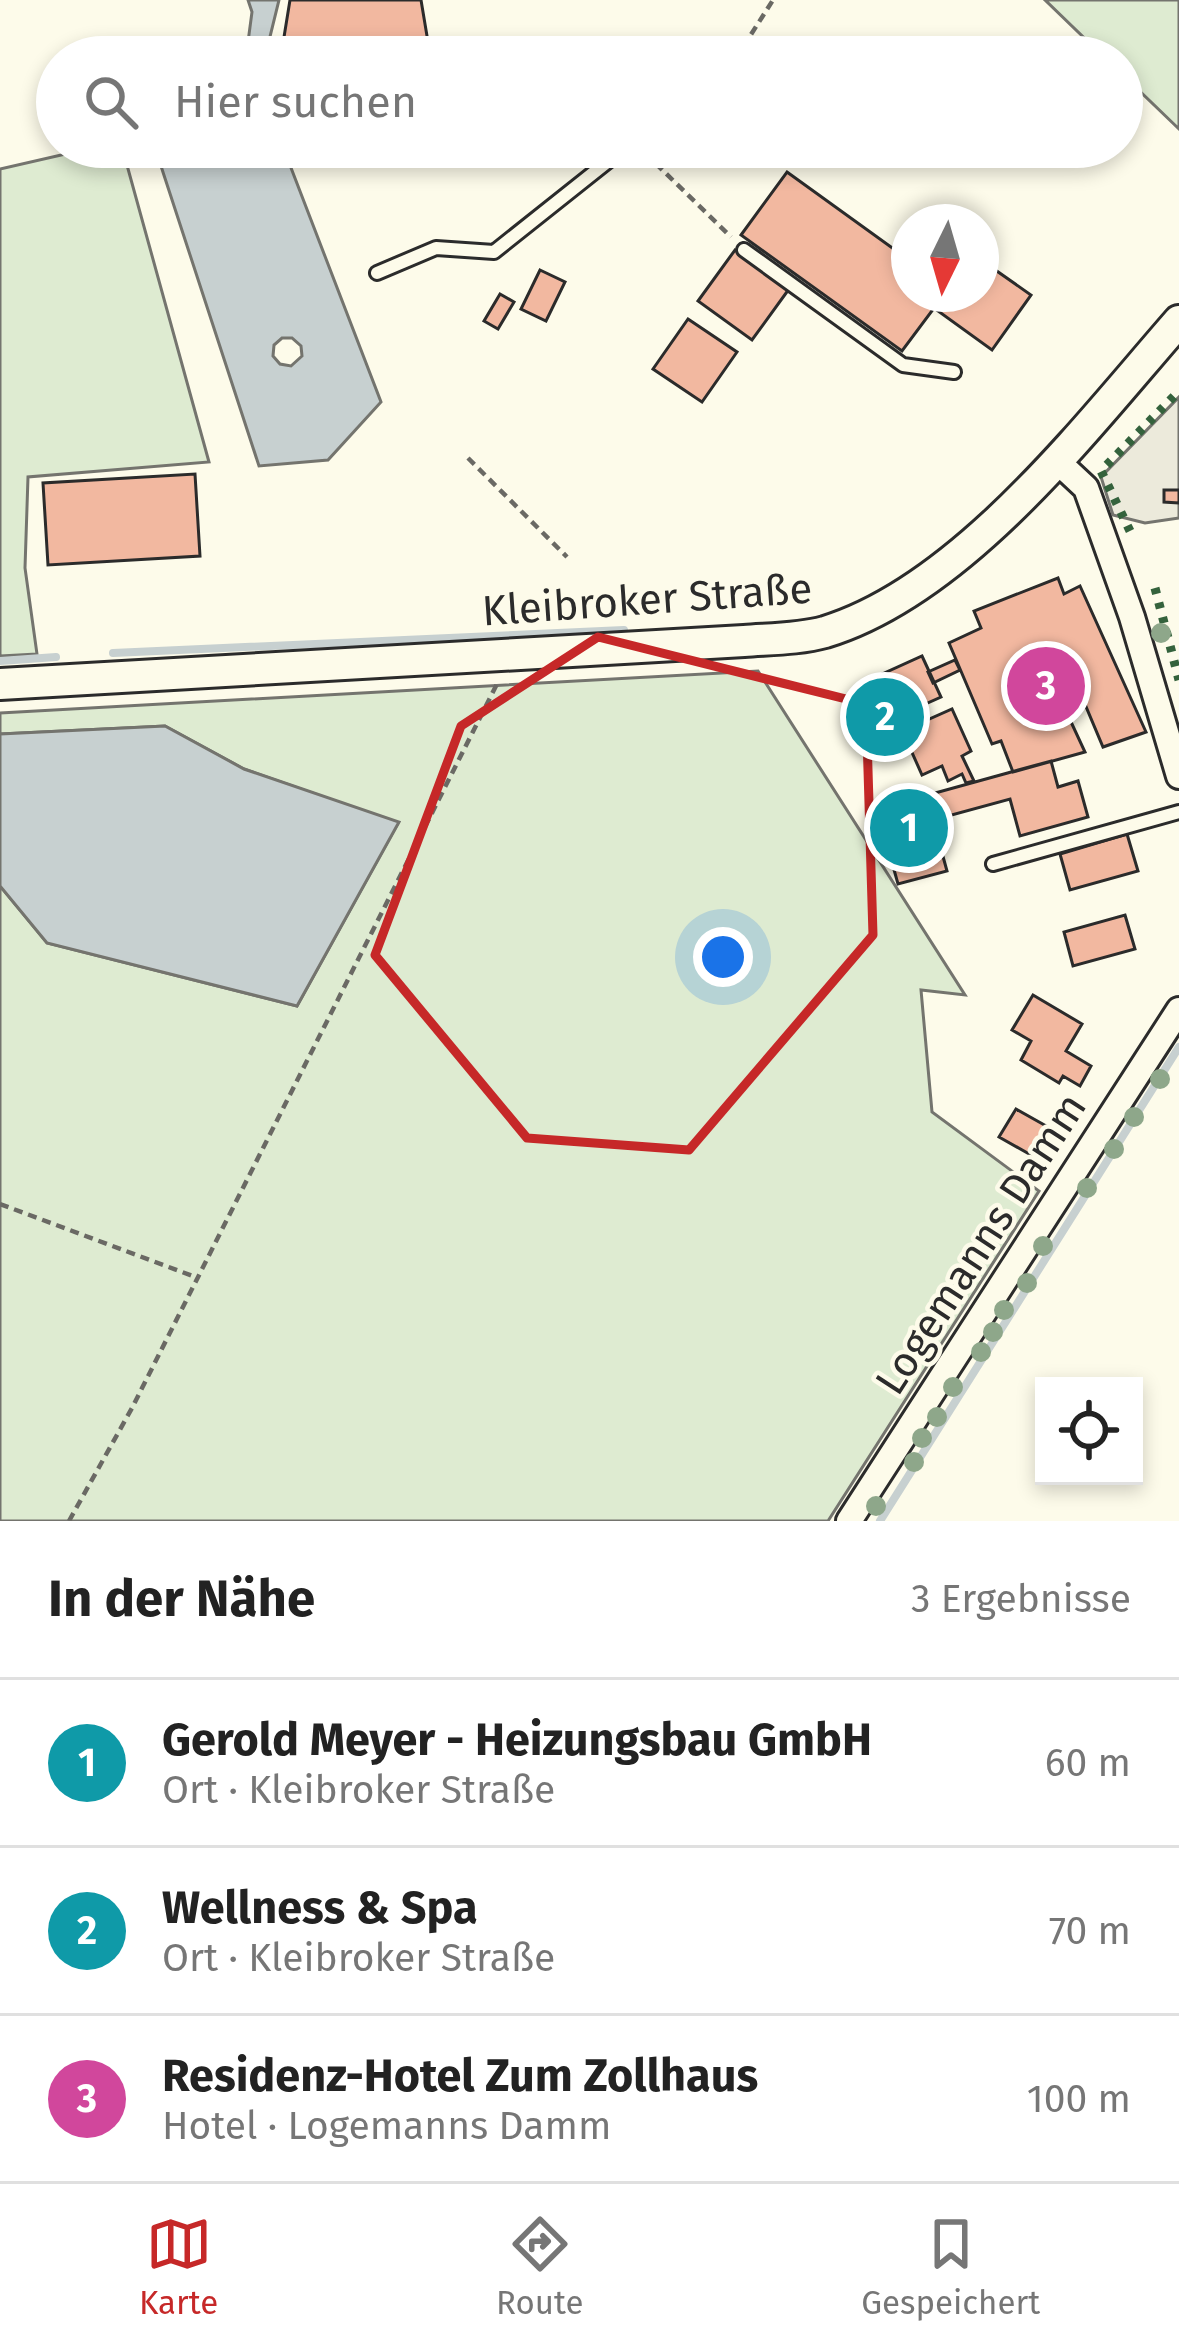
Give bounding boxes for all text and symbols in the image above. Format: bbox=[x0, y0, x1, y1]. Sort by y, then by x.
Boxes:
search box bbox=[36, 36, 1143, 168]
icon: search bbox=[78, 69, 144, 135]
text: Hier suchen bbox=[174, 75, 417, 129]
north arrow bbox=[891, 204, 999, 312]
street label: Kleibroker Straße bbox=[480, 564, 814, 636]
pin: 3 bbox=[1007, 641, 1085, 731]
pin: 2 bbox=[846, 672, 924, 762]
pin: 1 bbox=[870, 783, 948, 873]
your location bbox=[693, 927, 753, 987]
street label: Logemanns Damm bbox=[865, 1084, 1097, 1404]
map controls bbox=[1035, 1377, 1143, 1485]
button: locate bbox=[1035, 1377, 1143, 1485]
text: In der Nähe bbox=[48, 1568, 315, 1630]
text: 3 Ergebnisse bbox=[911, 1576, 1131, 1622]
text: Gerold Meyer - Heizungsbau GmbH bbox=[162, 1713, 872, 1767]
text: 1 bbox=[78, 1740, 96, 1786]
text: 60 m bbox=[1045, 1740, 1131, 1786]
text: Ort · Kleibroker Straße bbox=[162, 1767, 555, 1813]
text: Wellness & Spa bbox=[162, 1881, 478, 1935]
text: 2 bbox=[77, 1908, 97, 1954]
text: 70 m bbox=[1049, 1908, 1131, 1954]
text: Ort · Kleibroker Straße bbox=[162, 1935, 555, 1981]
text: Residenz-Hotel Zum Zollhaus bbox=[162, 2049, 758, 2103]
text: 3 bbox=[77, 2076, 97, 2122]
text: 100 m bbox=[1027, 2076, 1131, 2122]
text: Hotel · Logemanns Damm bbox=[162, 2103, 611, 2149]
tab: Karte bbox=[139, 2211, 218, 2323]
tab: Route bbox=[496, 2211, 583, 2323]
tab: Gespeichert bbox=[861, 2211, 1040, 2323]

